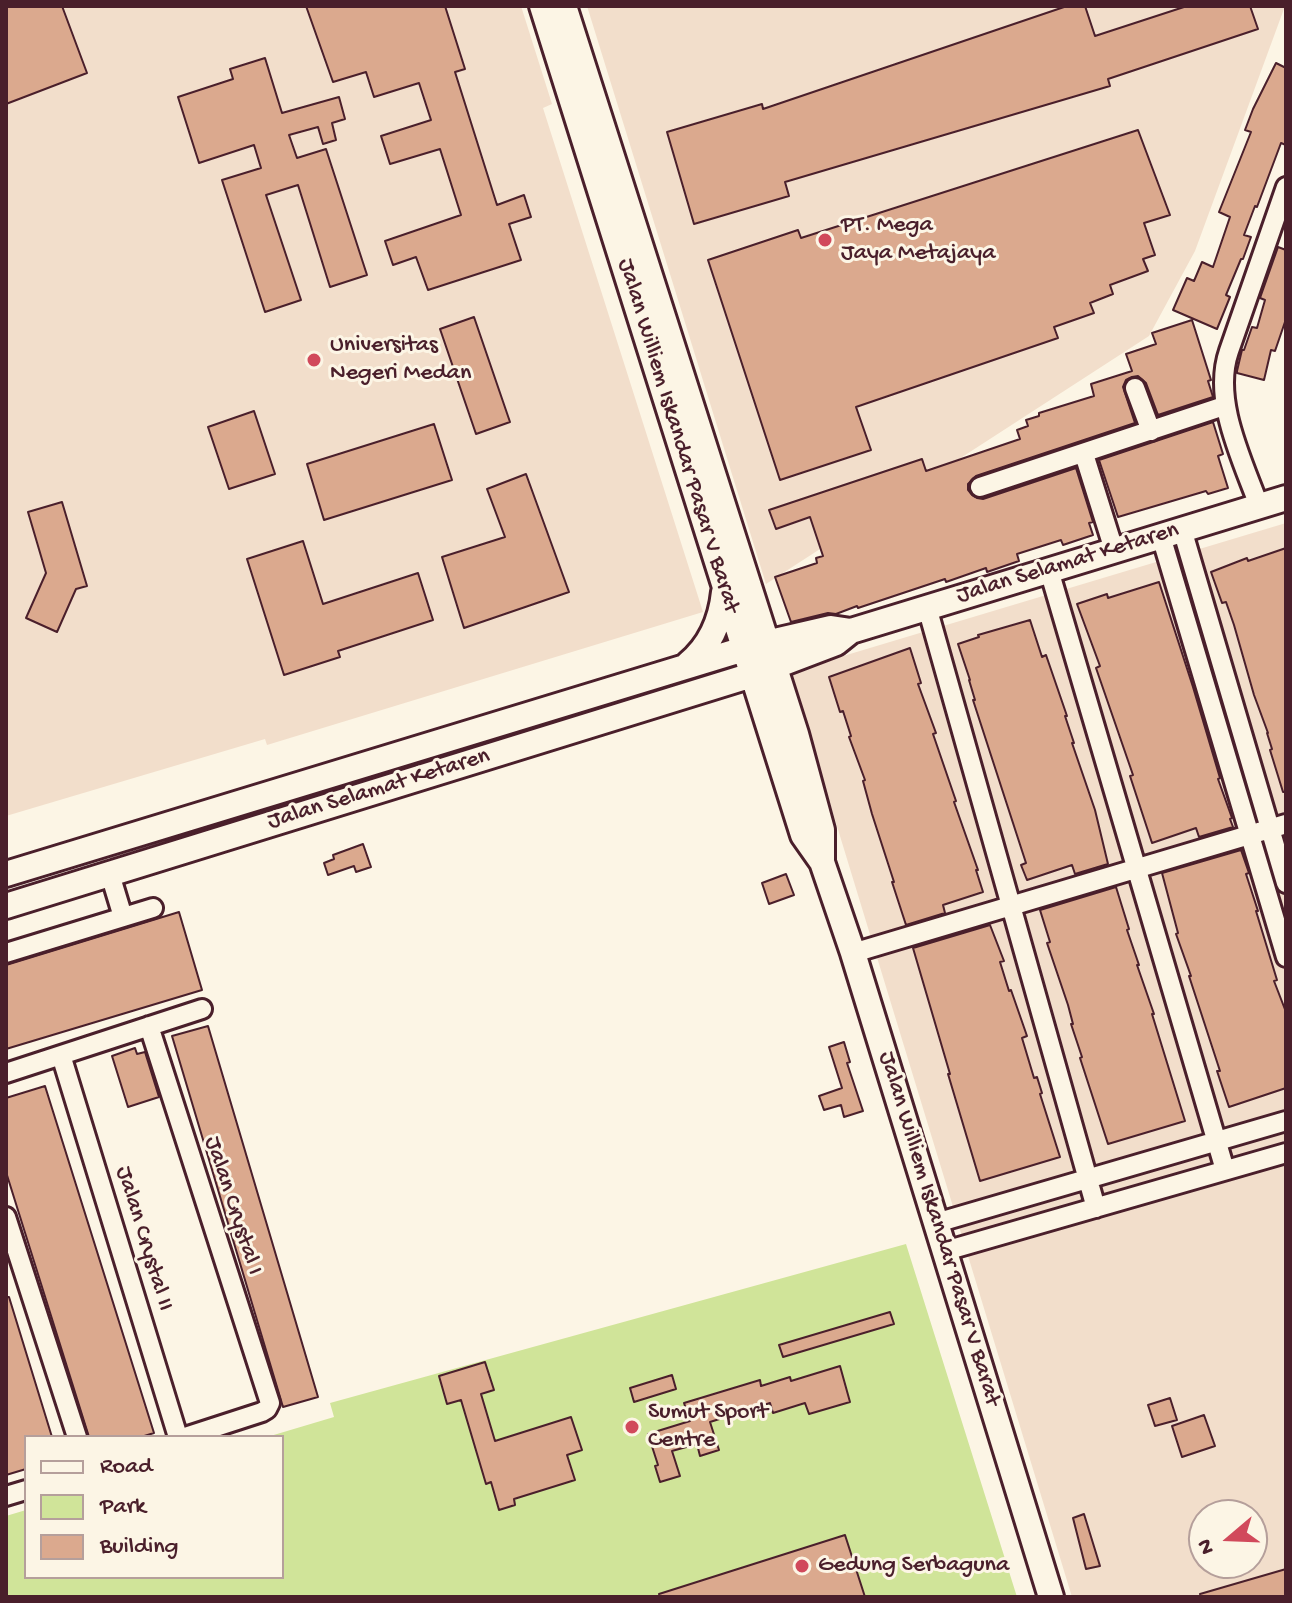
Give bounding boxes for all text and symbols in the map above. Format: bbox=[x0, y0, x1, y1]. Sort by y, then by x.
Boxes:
place label: PT. Mega Jaya Metajaya bbox=[841, 212, 995, 268]
marker: PT. Mega Jaya Metajaya bbox=[816, 231, 834, 249]
street label: Jalan Williem Iskandar Pasar V Barat bbox=[609, 255, 745, 617]
place label: Universitas Negeri Medan bbox=[330, 332, 471, 388]
marker: Universitas Negeri Medan bbox=[305, 351, 323, 369]
street label: Jalan Selamat Ketaren bbox=[953, 517, 1183, 611]
street label: Jalan Selamat Ketaren bbox=[264, 743, 494, 837]
street label: Jalan Williem Iskandar Pasar V Barat bbox=[870, 1048, 1006, 1410]
street label: Jalan Crystal I bbox=[196, 1133, 268, 1279]
street label: Jalan Crystal II bbox=[107, 1163, 179, 1315]
place label: Sumut Sport Centre bbox=[648, 1399, 768, 1455]
marker: Sumut Sport Centre bbox=[623, 1418, 641, 1436]
legend bbox=[24, 1435, 284, 1579]
text: Road bbox=[100, 1453, 152, 1482]
text: Park bbox=[100, 1493, 146, 1522]
north arrow bbox=[1188, 1499, 1268, 1579]
text: Building bbox=[100, 1533, 178, 1562]
text: N bbox=[1193, 1535, 1222, 1557]
place label: Gedung Serbaguna bbox=[818, 1552, 1009, 1580]
marker: Gedung Serbaguna bbox=[793, 1557, 811, 1575]

